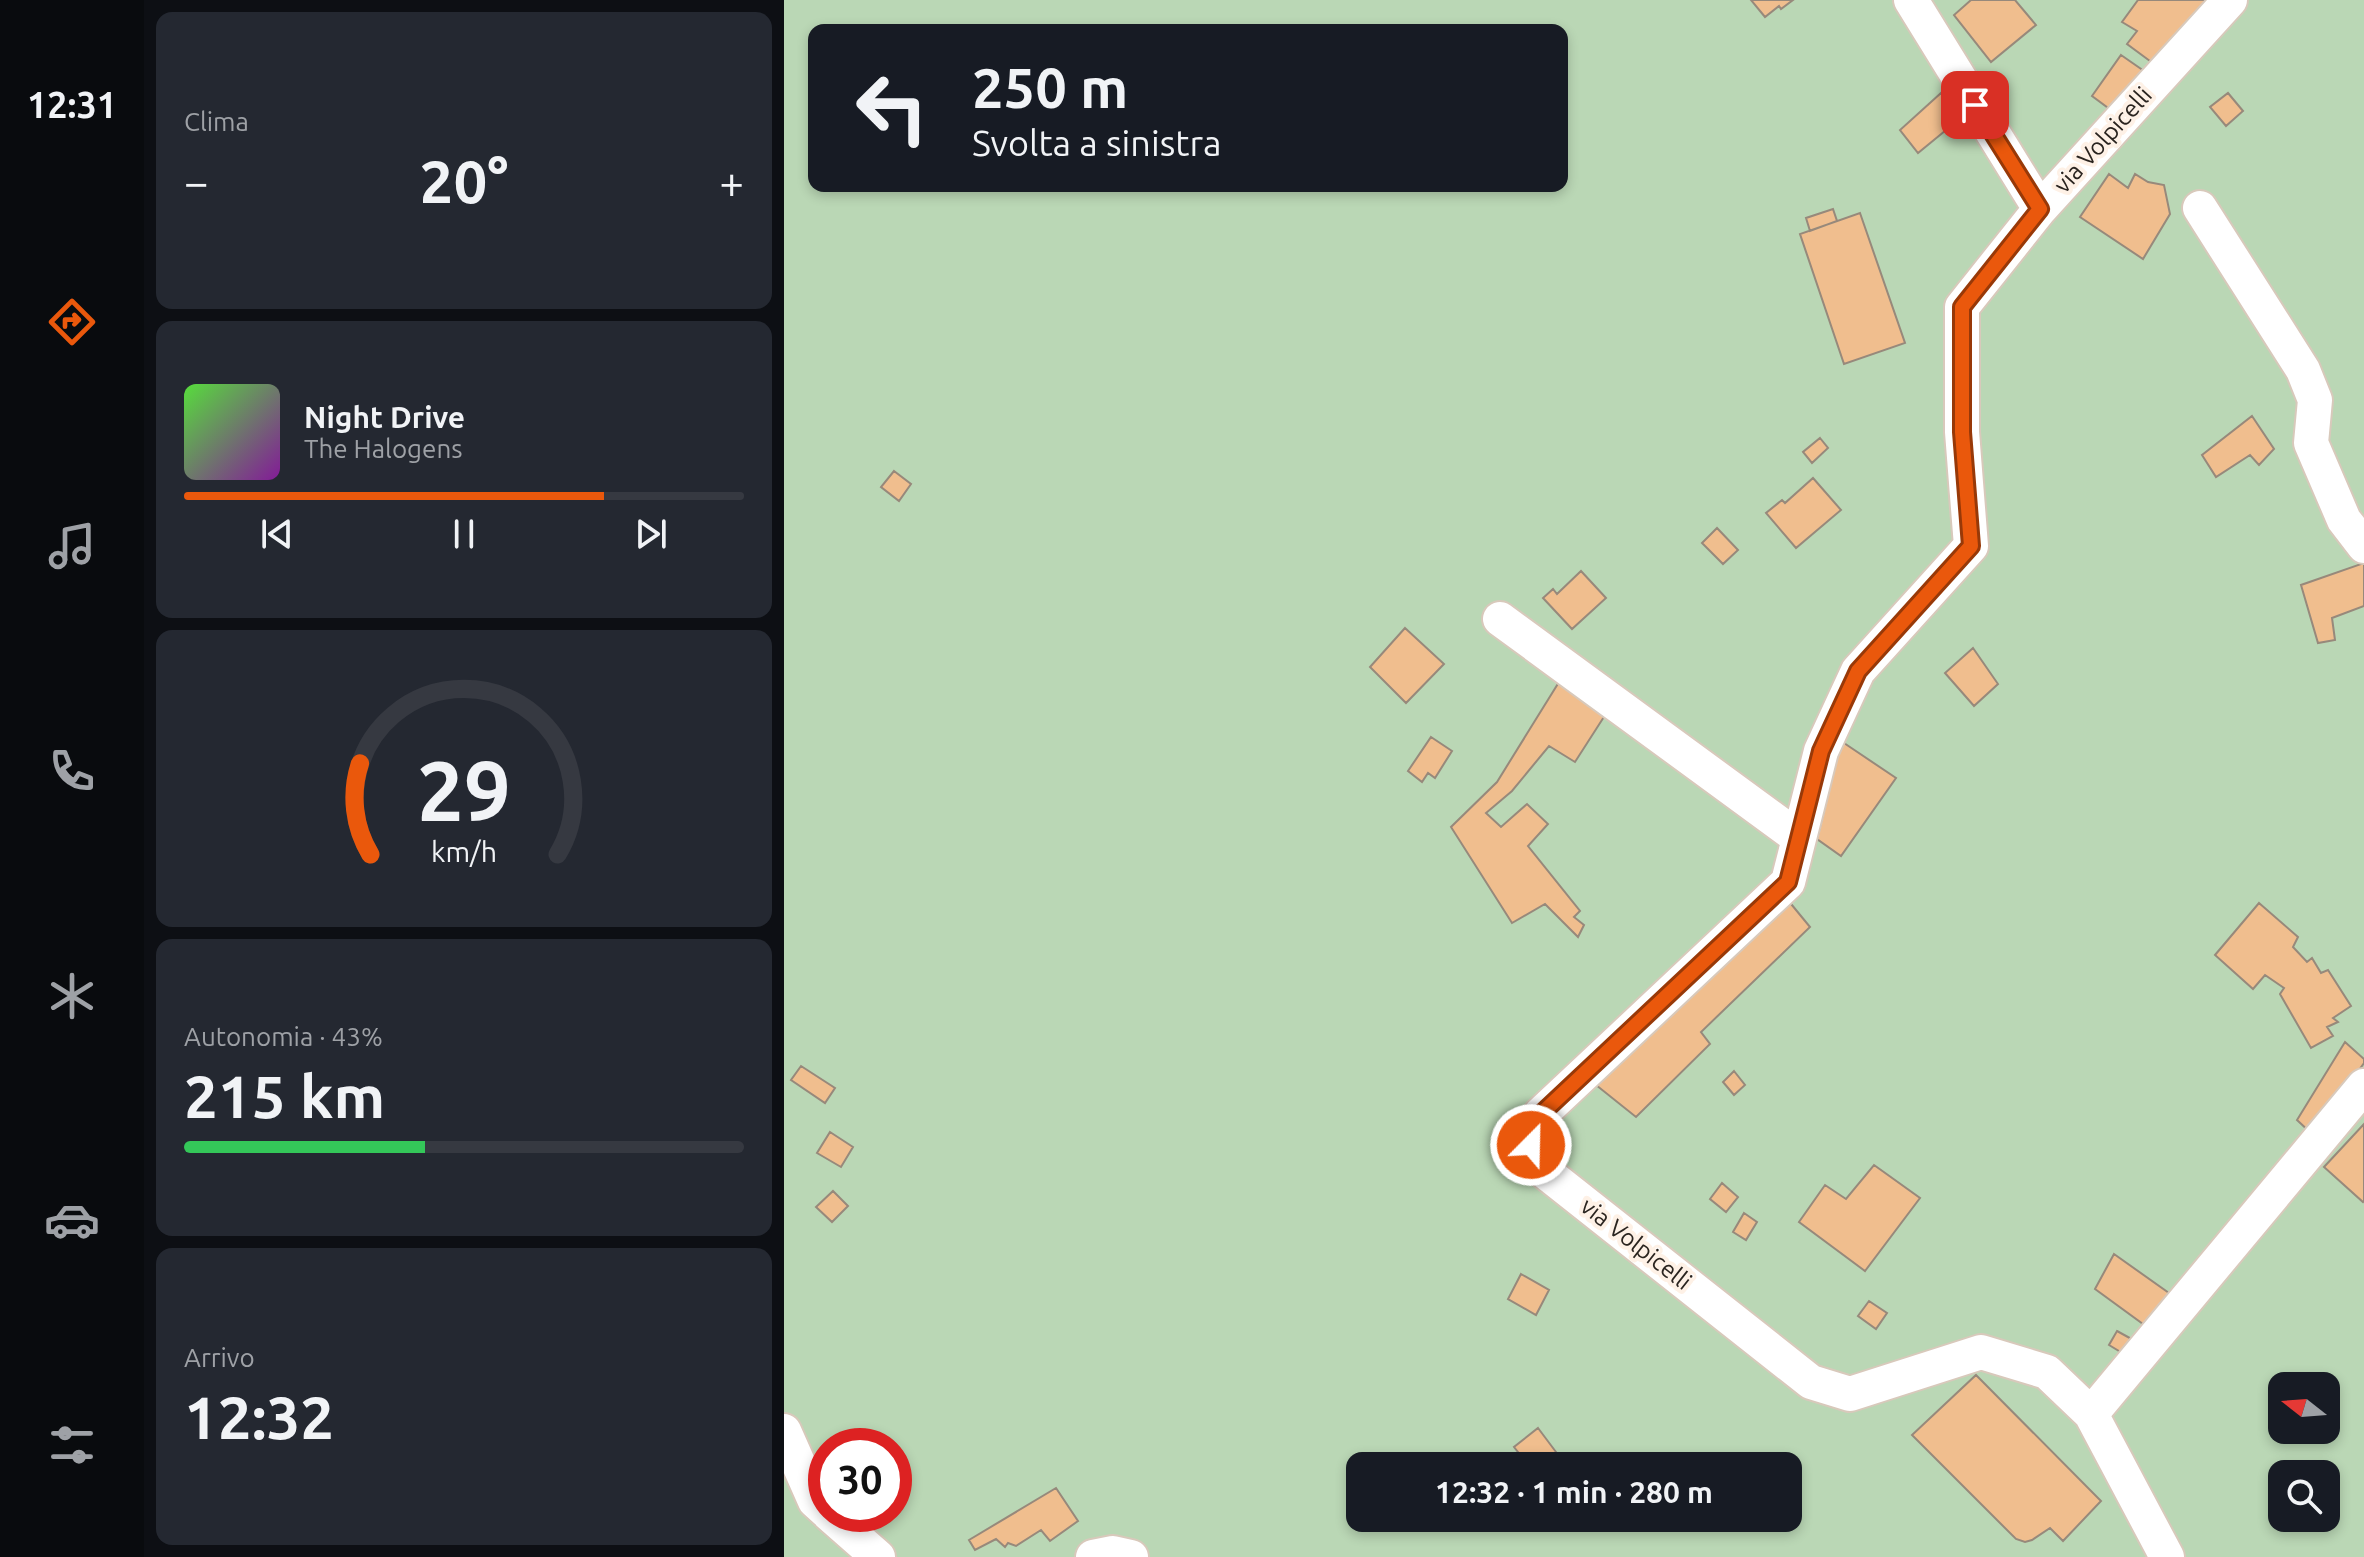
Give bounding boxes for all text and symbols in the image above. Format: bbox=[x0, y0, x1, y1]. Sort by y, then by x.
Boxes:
icon: left bbox=[840, 56, 944, 160]
text: 250 m bbox=[972, 56, 1128, 119]
pin bbox=[1941, 71, 2009, 139]
street label: via Volpicelli bbox=[2048, 81, 2157, 198]
icon: arrive bbox=[1953, 83, 1997, 127]
text: 12:31 bbox=[27, 84, 117, 125]
text: Clima bbox=[184, 107, 249, 136]
text: Svolta a sinistra bbox=[972, 122, 1222, 163]
text: 20° bbox=[420, 147, 508, 214]
text: − bbox=[184, 157, 209, 206]
text: + bbox=[719, 157, 744, 206]
icon: directions bbox=[44, 294, 100, 350]
text: Night Drive bbox=[304, 400, 465, 434]
text: The Halogens bbox=[304, 434, 463, 463]
icon: previous bbox=[255, 512, 299, 556]
icon: pause bbox=[442, 512, 486, 556]
icon: next bbox=[629, 512, 673, 556]
icon: music bbox=[44, 518, 100, 574]
text: 29 bbox=[417, 742, 511, 836]
icon: phone bbox=[44, 743, 100, 799]
text: km/h bbox=[431, 835, 497, 867]
icon: climate bbox=[44, 968, 100, 1024]
text: Autonomia · 43% bbox=[184, 1022, 383, 1051]
text: 215 km bbox=[184, 1062, 385, 1129]
position arrow bbox=[1489, 1103, 1573, 1187]
icon: car bbox=[44, 1192, 100, 1248]
street label: via Volpicelli bbox=[1576, 1192, 1697, 1295]
text: Arrivo bbox=[184, 1343, 255, 1372]
north arrow bbox=[2268, 1372, 2340, 1444]
map controls bbox=[2268, 1372, 2340, 1532]
text: 12:32 bbox=[184, 1383, 334, 1450]
icon: filters bbox=[44, 1417, 100, 1473]
speed limit sign: 30 bbox=[808, 1428, 912, 1532]
button: search bbox=[2268, 1460, 2340, 1532]
text: 12:32 · 1 min · 280 m bbox=[1435, 1475, 1713, 1509]

